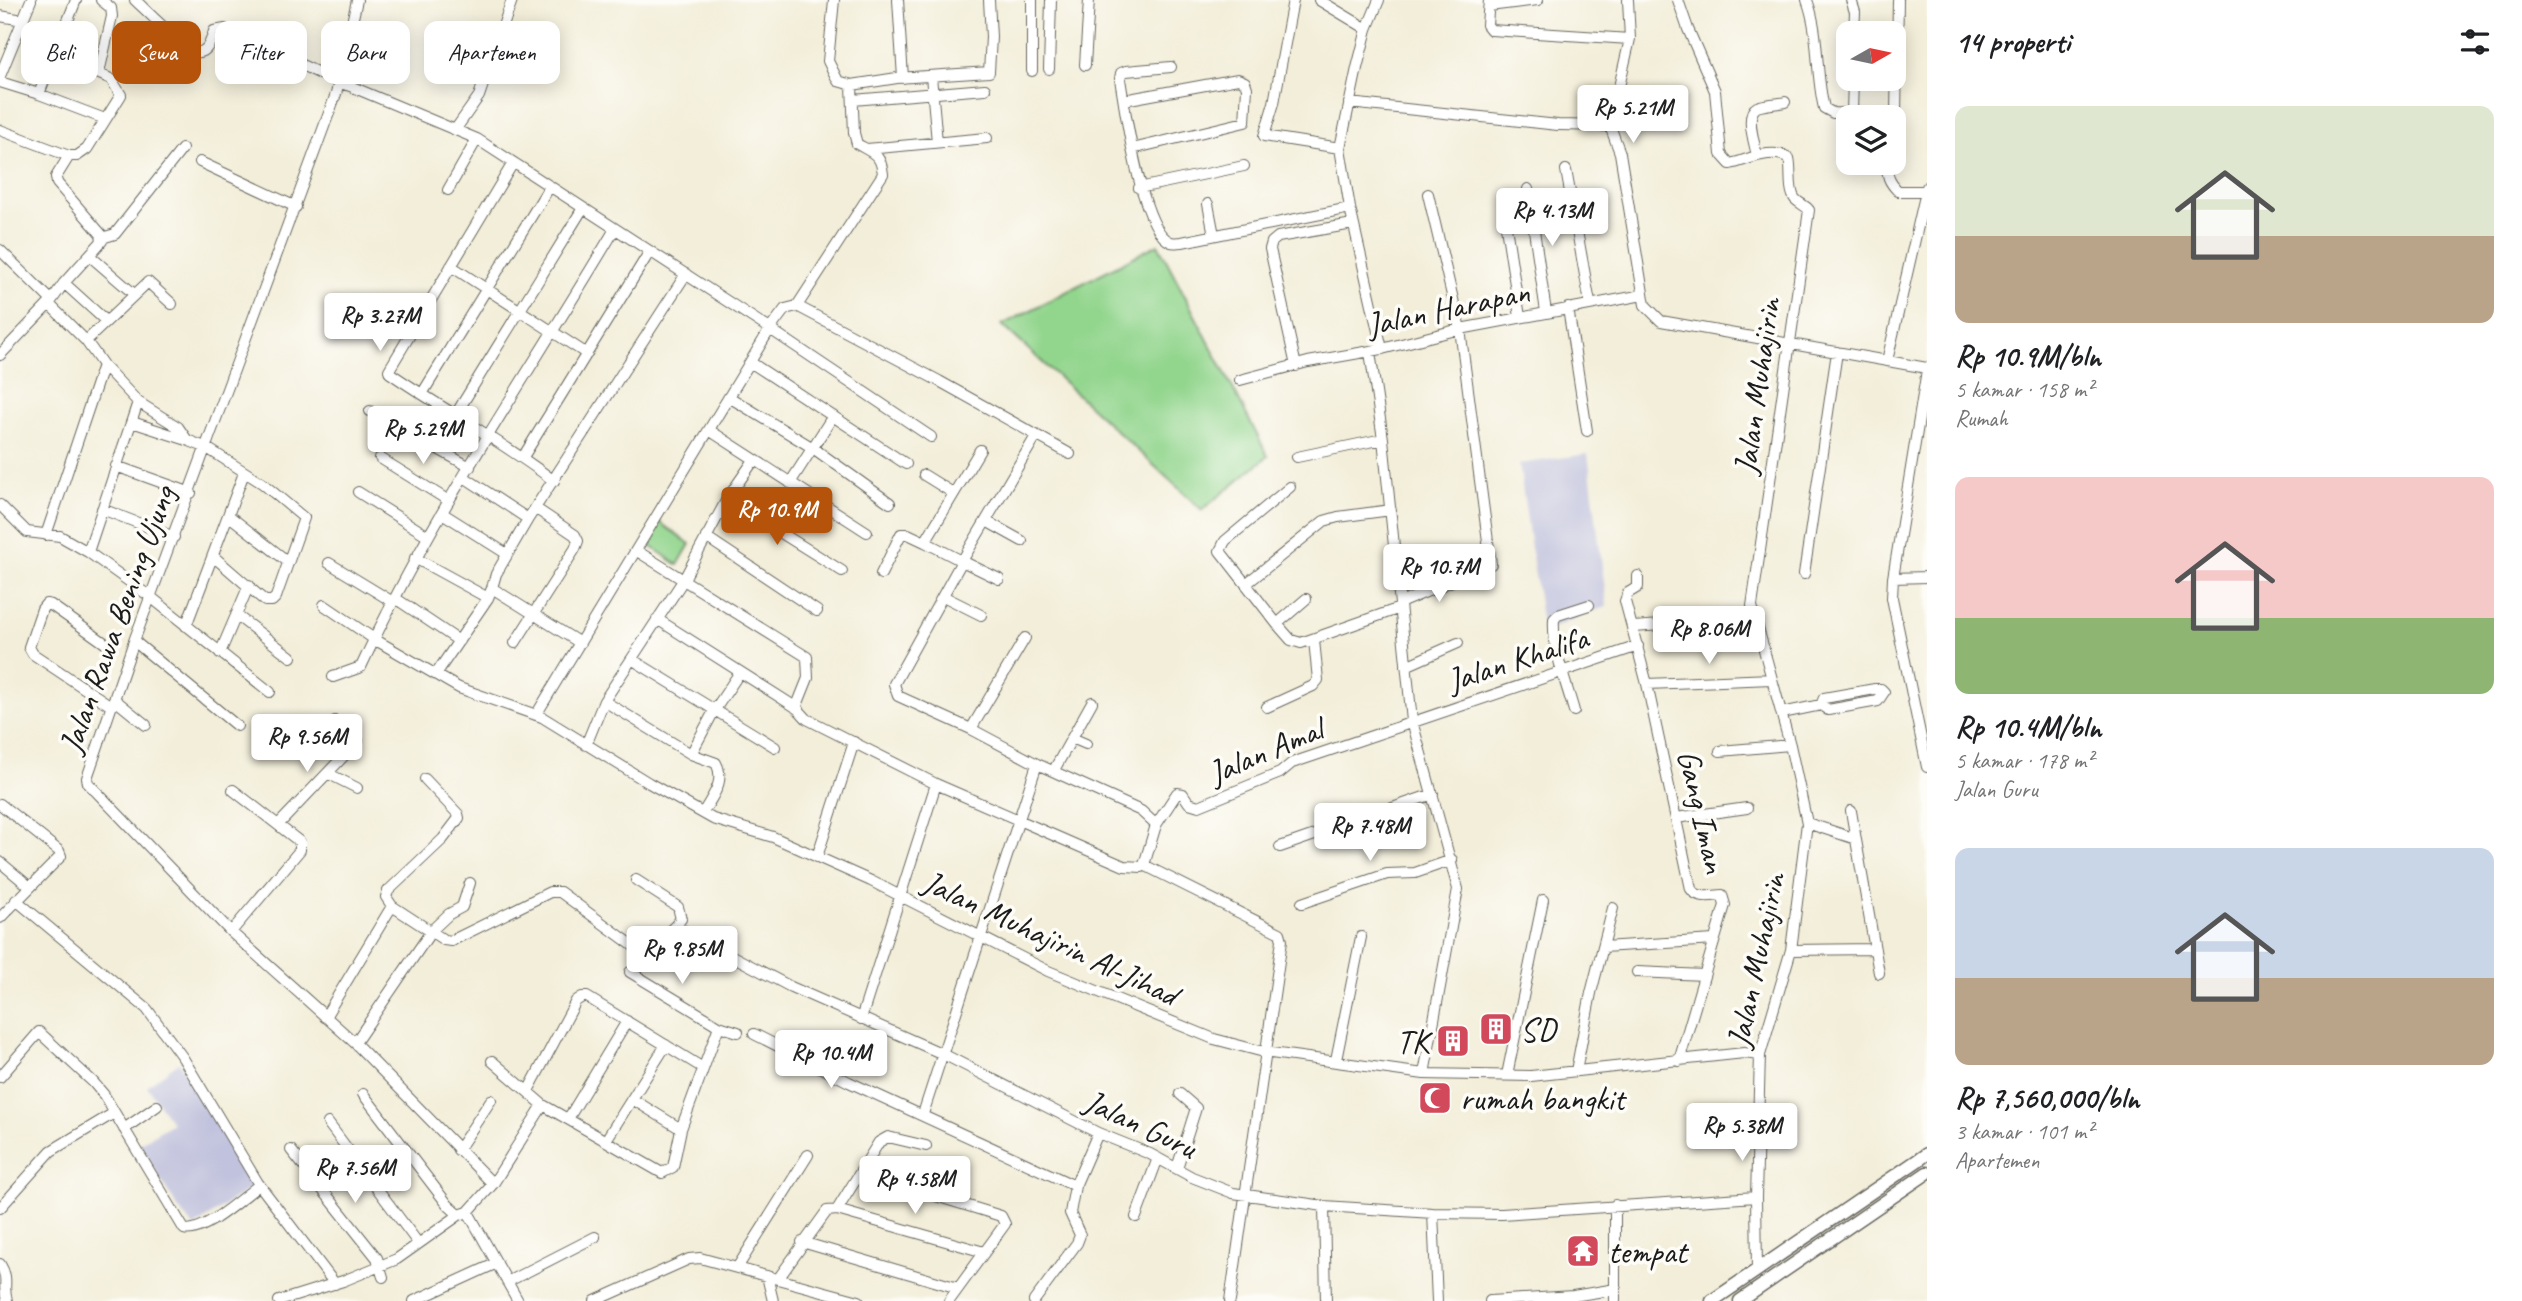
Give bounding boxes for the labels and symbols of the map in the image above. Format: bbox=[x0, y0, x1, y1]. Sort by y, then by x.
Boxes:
north arrow bbox=[1836, 21, 1906, 91]
pin: Rp 5.21M bbox=[1561, 86, 1705, 145]
pin: Rp 4.13M bbox=[1480, 188, 1624, 248]
street label: Jalan Harapan bbox=[1361, 270, 1533, 346]
street label: Jalan Muhajirin bbox=[1724, 293, 1790, 479]
pin: Rp 3.27M bbox=[308, 294, 452, 353]
pin: Rp 5.29M bbox=[351, 406, 495, 466]
street label: Jalan Rawa Bening Ujung bbox=[48, 478, 185, 760]
pin: Rp 10.9M bbox=[705, 488, 849, 547]
pin: Rp 10.7M bbox=[1367, 544, 1511, 604]
pin: Rp 8.06M bbox=[1637, 606, 1781, 666]
street label: Jalan Khalifa bbox=[1440, 616, 1595, 702]
street label: Jalan Amal bbox=[1200, 706, 1334, 794]
pin: Rp 9.56M bbox=[235, 714, 379, 774]
street label: Gang Iman bbox=[1668, 746, 1737, 878]
pin: Rp 7.48M bbox=[1298, 804, 1442, 863]
street label: Jalan Muhajirin Al-Jihad bbox=[915, 860, 1189, 1017]
street label: Jalan Muhajirin bbox=[1717, 867, 1795, 1053]
pin: Rp 9.85M bbox=[610, 926, 754, 986]
place label: SD bbox=[1520, 1009, 1559, 1051]
building icon: SD bbox=[1477, 1010, 1515, 1048]
place label: TK bbox=[1397, 1021, 1434, 1063]
building icon: TK bbox=[1434, 1022, 1472, 1060]
pin: Rp 10.4M bbox=[759, 1030, 903, 1090]
place label: rumah bangkit bbox=[1460, 1078, 1627, 1120]
street label: Jalan Guru bbox=[1076, 1079, 1205, 1169]
mosque icon: rumah bangkit bbox=[1416, 1079, 1454, 1117]
pin: Rp 5.38M bbox=[1670, 1104, 1814, 1163]
pin: Rp 7.56M bbox=[283, 1146, 427, 1205]
pin: Rp 4.58M bbox=[843, 1156, 987, 1216]
place label: tempat bbox=[1608, 1231, 1690, 1273]
temple icon: tempat bbox=[1564, 1232, 1602, 1270]

